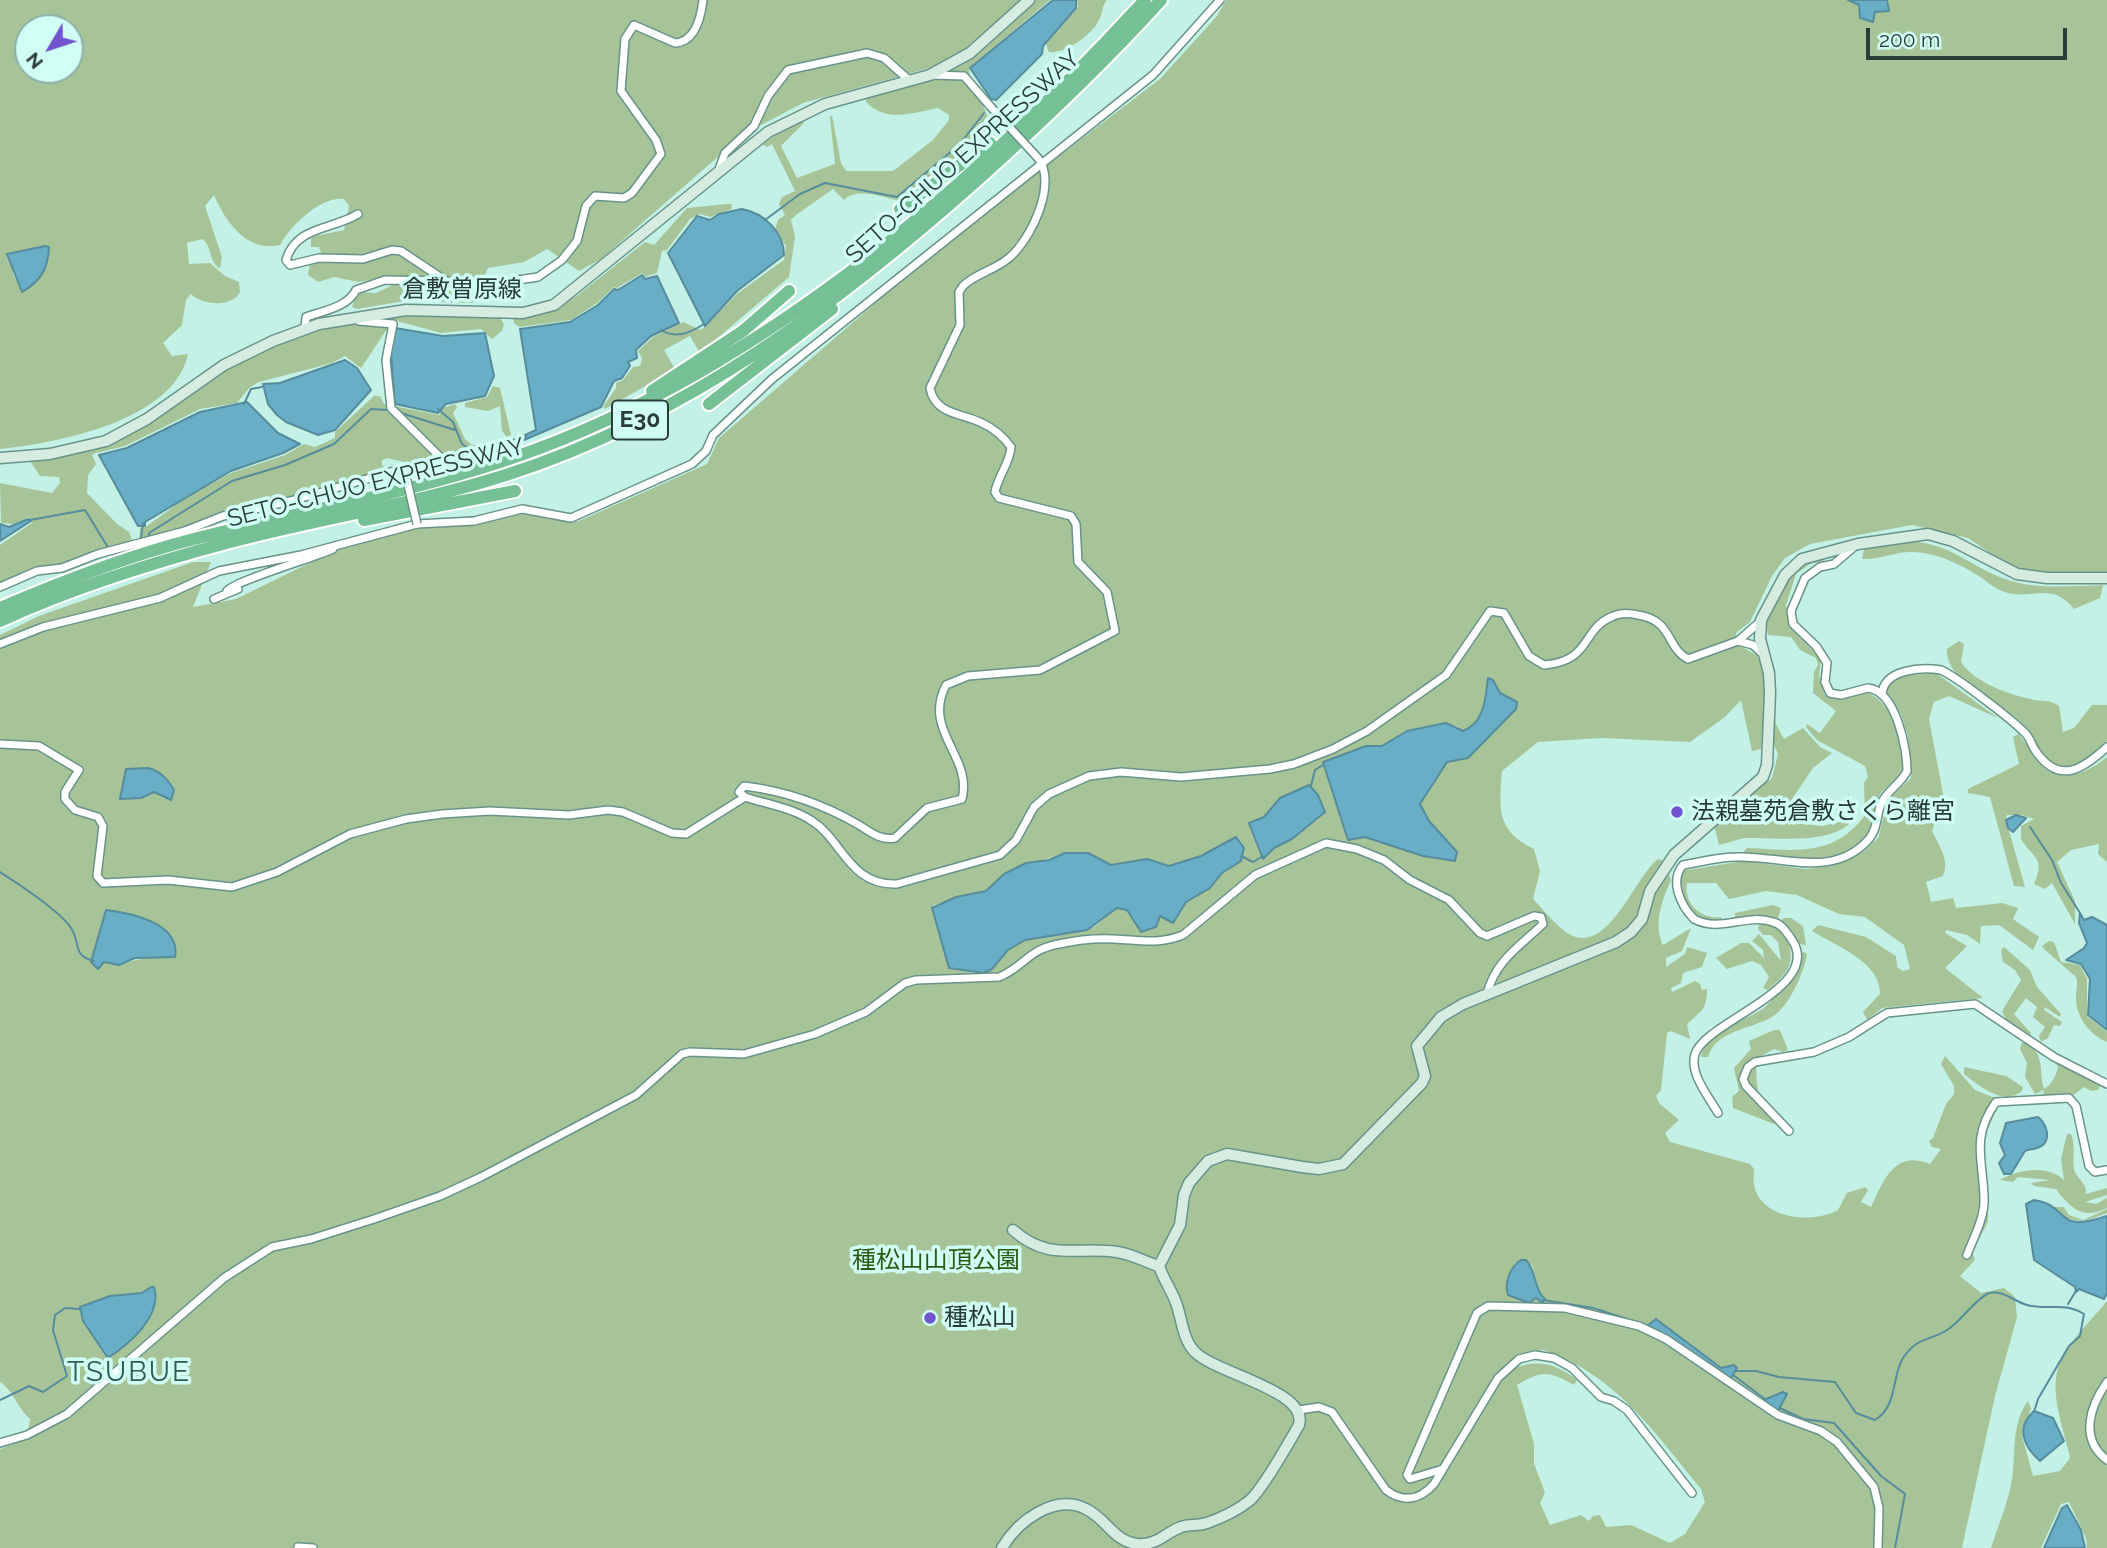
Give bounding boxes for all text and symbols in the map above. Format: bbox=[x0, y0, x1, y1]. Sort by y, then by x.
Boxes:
north arrow bbox=[14, 14, 84, 84]
scale bar bbox=[1869, 14, 2070, 58]
text: 200 m bbox=[1879, 27, 1940, 52]
street label: SETO-CHUO EXPRESSWAY bbox=[840, 44, 1086, 270]
text: N bbox=[21, 48, 47, 74]
street label: 倉敷曽原線 bbox=[402, 276, 522, 304]
road number: E30 bbox=[612, 400, 668, 440]
street label: SETO-CHUO EXPRESSWAY bbox=[225, 432, 527, 534]
place label: 法親墓苑倉敷さくら離宮 bbox=[1691, 798, 1955, 826]
marker: 法親墓苑倉敷さくら離宮 bbox=[1669, 804, 1685, 820]
park label: 種松山山頂公園 bbox=[852, 1247, 1020, 1275]
place label: 種松山 bbox=[944, 1304, 1016, 1332]
marker: 種松山 bbox=[922, 1310, 938, 1326]
district label: TSUBUE bbox=[68, 1356, 190, 1390]

